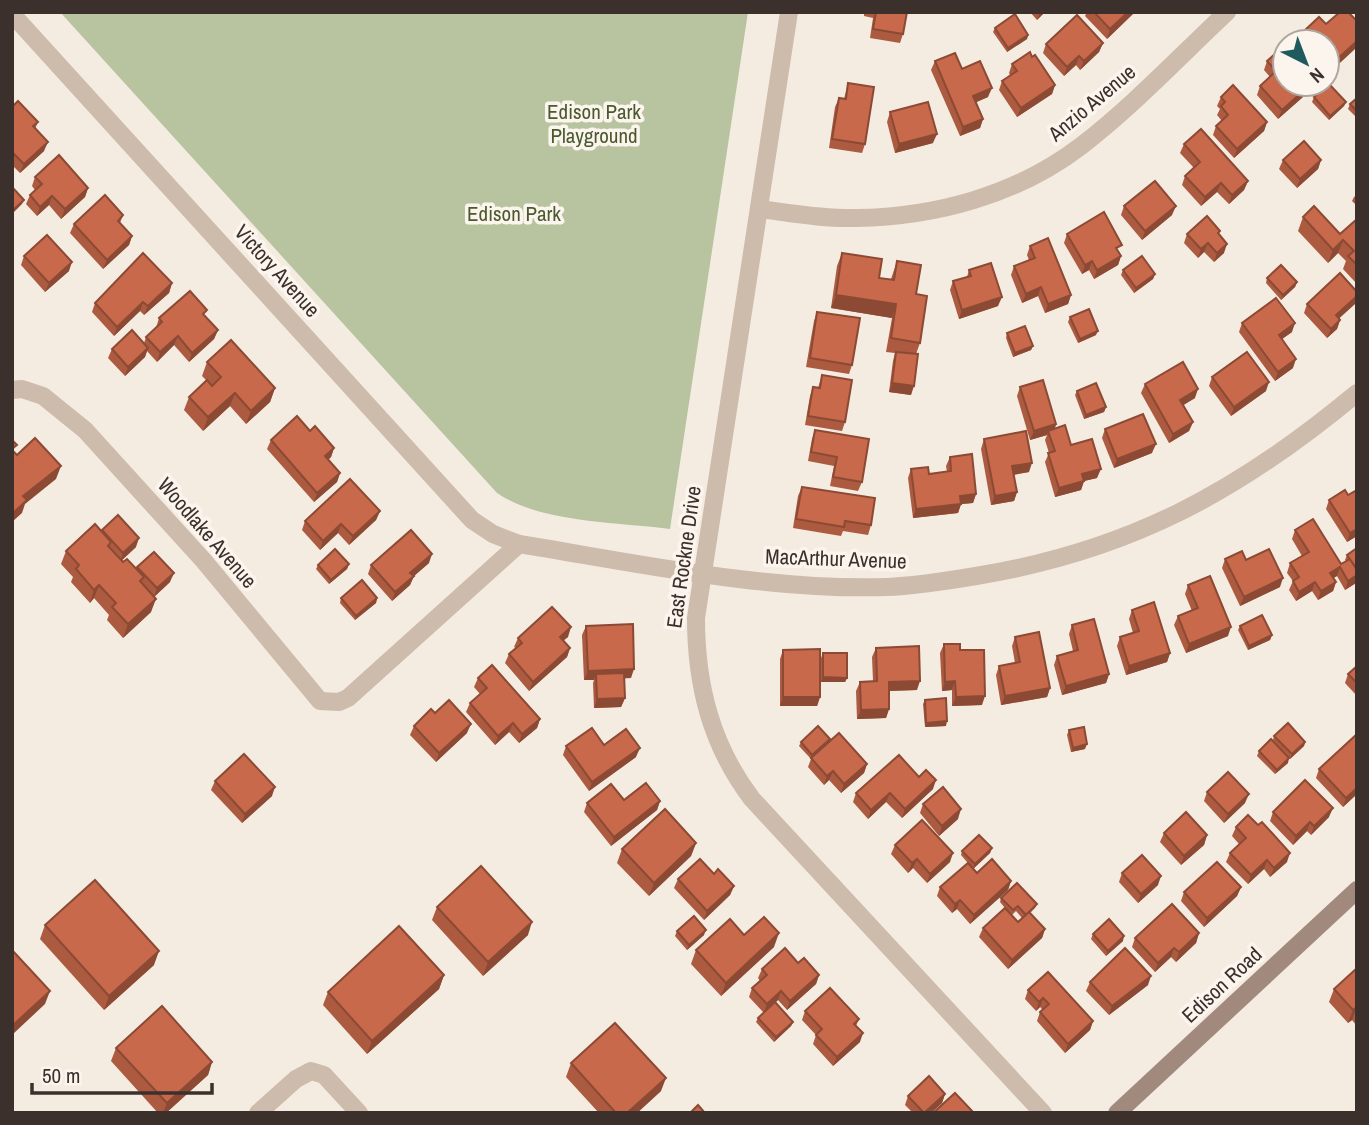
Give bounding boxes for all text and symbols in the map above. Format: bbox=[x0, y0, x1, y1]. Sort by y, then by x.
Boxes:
north arrow bbox=[1271, 28, 1341, 98]
street label: Anzio Avenue bbox=[1041, 57, 1142, 148]
text: N bbox=[1304, 62, 1330, 89]
park label: Edison Park Playground bbox=[547, 97, 641, 150]
park label: Edison Park bbox=[467, 199, 561, 228]
street label: Victory Avenue bbox=[228, 218, 327, 323]
street label: Woodlake Avenue bbox=[151, 471, 264, 594]
street label: East Rockne Drive bbox=[659, 484, 708, 630]
street label: MacArthur Avenue bbox=[765, 542, 907, 575]
street label: Edison Road bbox=[1175, 940, 1268, 1029]
scale bar bbox=[32, 1052, 212, 1096]
text: 50 m bbox=[42, 1061, 80, 1090]

